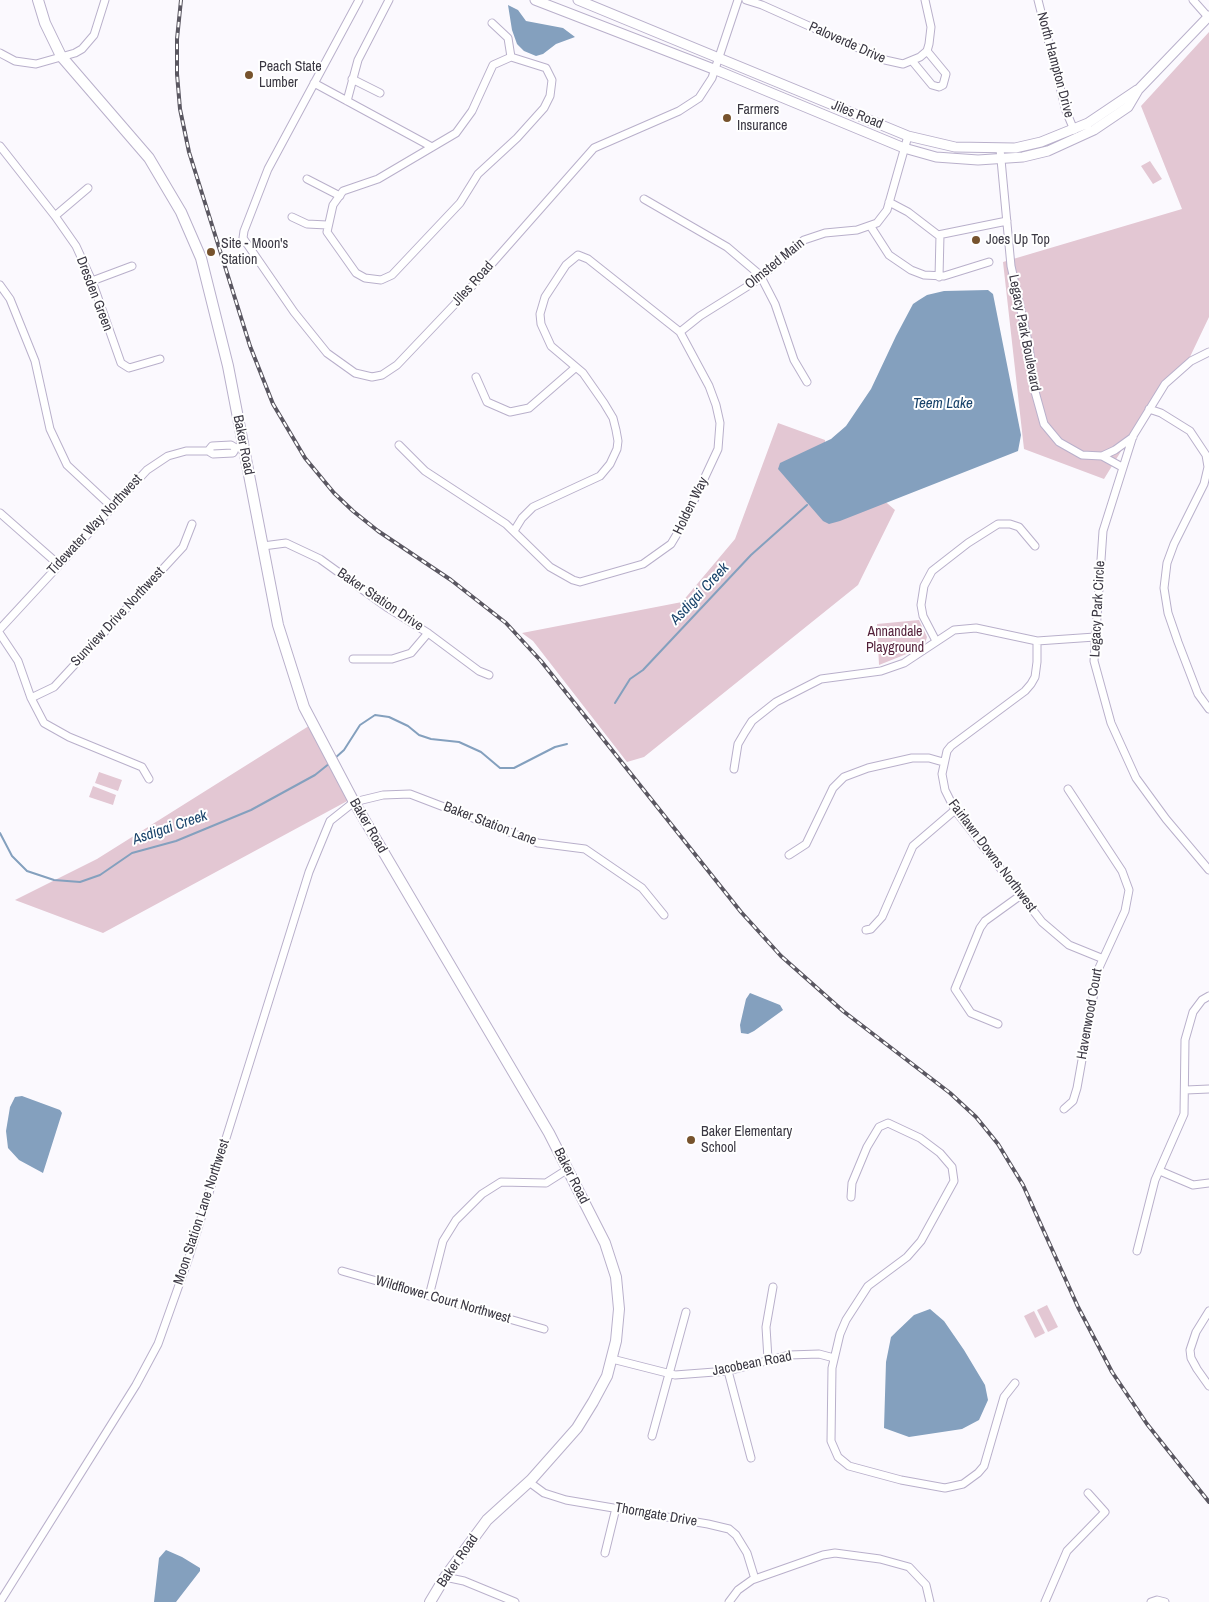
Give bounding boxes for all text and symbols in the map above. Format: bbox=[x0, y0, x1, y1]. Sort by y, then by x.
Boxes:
street label: North Hampton Drive bbox=[1033, 10, 1077, 120]
street label: Paloverde Drive bbox=[806, 19, 888, 67]
place label: Peach State Lumber bbox=[259, 59, 322, 92]
marker: Peach State Lumber bbox=[243, 69, 255, 81]
street label: Jiles Road bbox=[829, 97, 885, 133]
place label: Farmers Insurance bbox=[737, 102, 787, 134]
marker: Farmers Insurance bbox=[721, 112, 733, 124]
place label: Joes Up Top bbox=[986, 232, 1050, 248]
marker: Joes Up Top bbox=[970, 234, 982, 246]
street label: Olmsted Main bbox=[742, 235, 808, 293]
place label: Site - Moon's Station bbox=[221, 236, 288, 268]
marker: Site - Moon's Station bbox=[205, 246, 217, 258]
street label: Dresden Green bbox=[72, 254, 116, 334]
street label: Jiles Road bbox=[449, 258, 497, 310]
street label: Legacy Park Boulevard bbox=[1004, 273, 1044, 393]
water label: Teem Lake bbox=[913, 395, 973, 413]
street label: Baker Road bbox=[229, 414, 257, 476]
street label: Tidewater Way Northwest bbox=[44, 471, 146, 579]
street label: Holden Way bbox=[670, 474, 712, 538]
water label: Asdigai Creek bbox=[667, 559, 733, 629]
street label: Legacy Park Circle bbox=[1087, 560, 1109, 658]
street label: Sunview Drive Northwest bbox=[68, 564, 168, 670]
street label: Baker Station Drive bbox=[334, 565, 426, 635]
park label: Annandale Playground bbox=[866, 624, 924, 656]
street label: Baker Road bbox=[346, 796, 390, 856]
street label: Fairlawn Downs Northwest bbox=[944, 796, 1040, 916]
street label: Baker Station Lane bbox=[441, 799, 539, 849]
water label: Asdigai Creek bbox=[130, 807, 210, 849]
street label: Havenwood Court bbox=[1074, 967, 1106, 1061]
place label: Baker Elementary School bbox=[701, 1124, 792, 1156]
marker: Baker Elementary School bbox=[685, 1134, 697, 1146]
street label: Moon Station Lane Northwest bbox=[171, 1137, 233, 1287]
street label: Baker Road bbox=[550, 1145, 592, 1207]
street label: Wildflower Court Northwest bbox=[374, 1273, 512, 1327]
street label: Jacobean Road bbox=[711, 1348, 793, 1380]
street label: Thorngate Drive bbox=[614, 1500, 698, 1530]
street label: Baker Road bbox=[434, 1531, 482, 1591]

